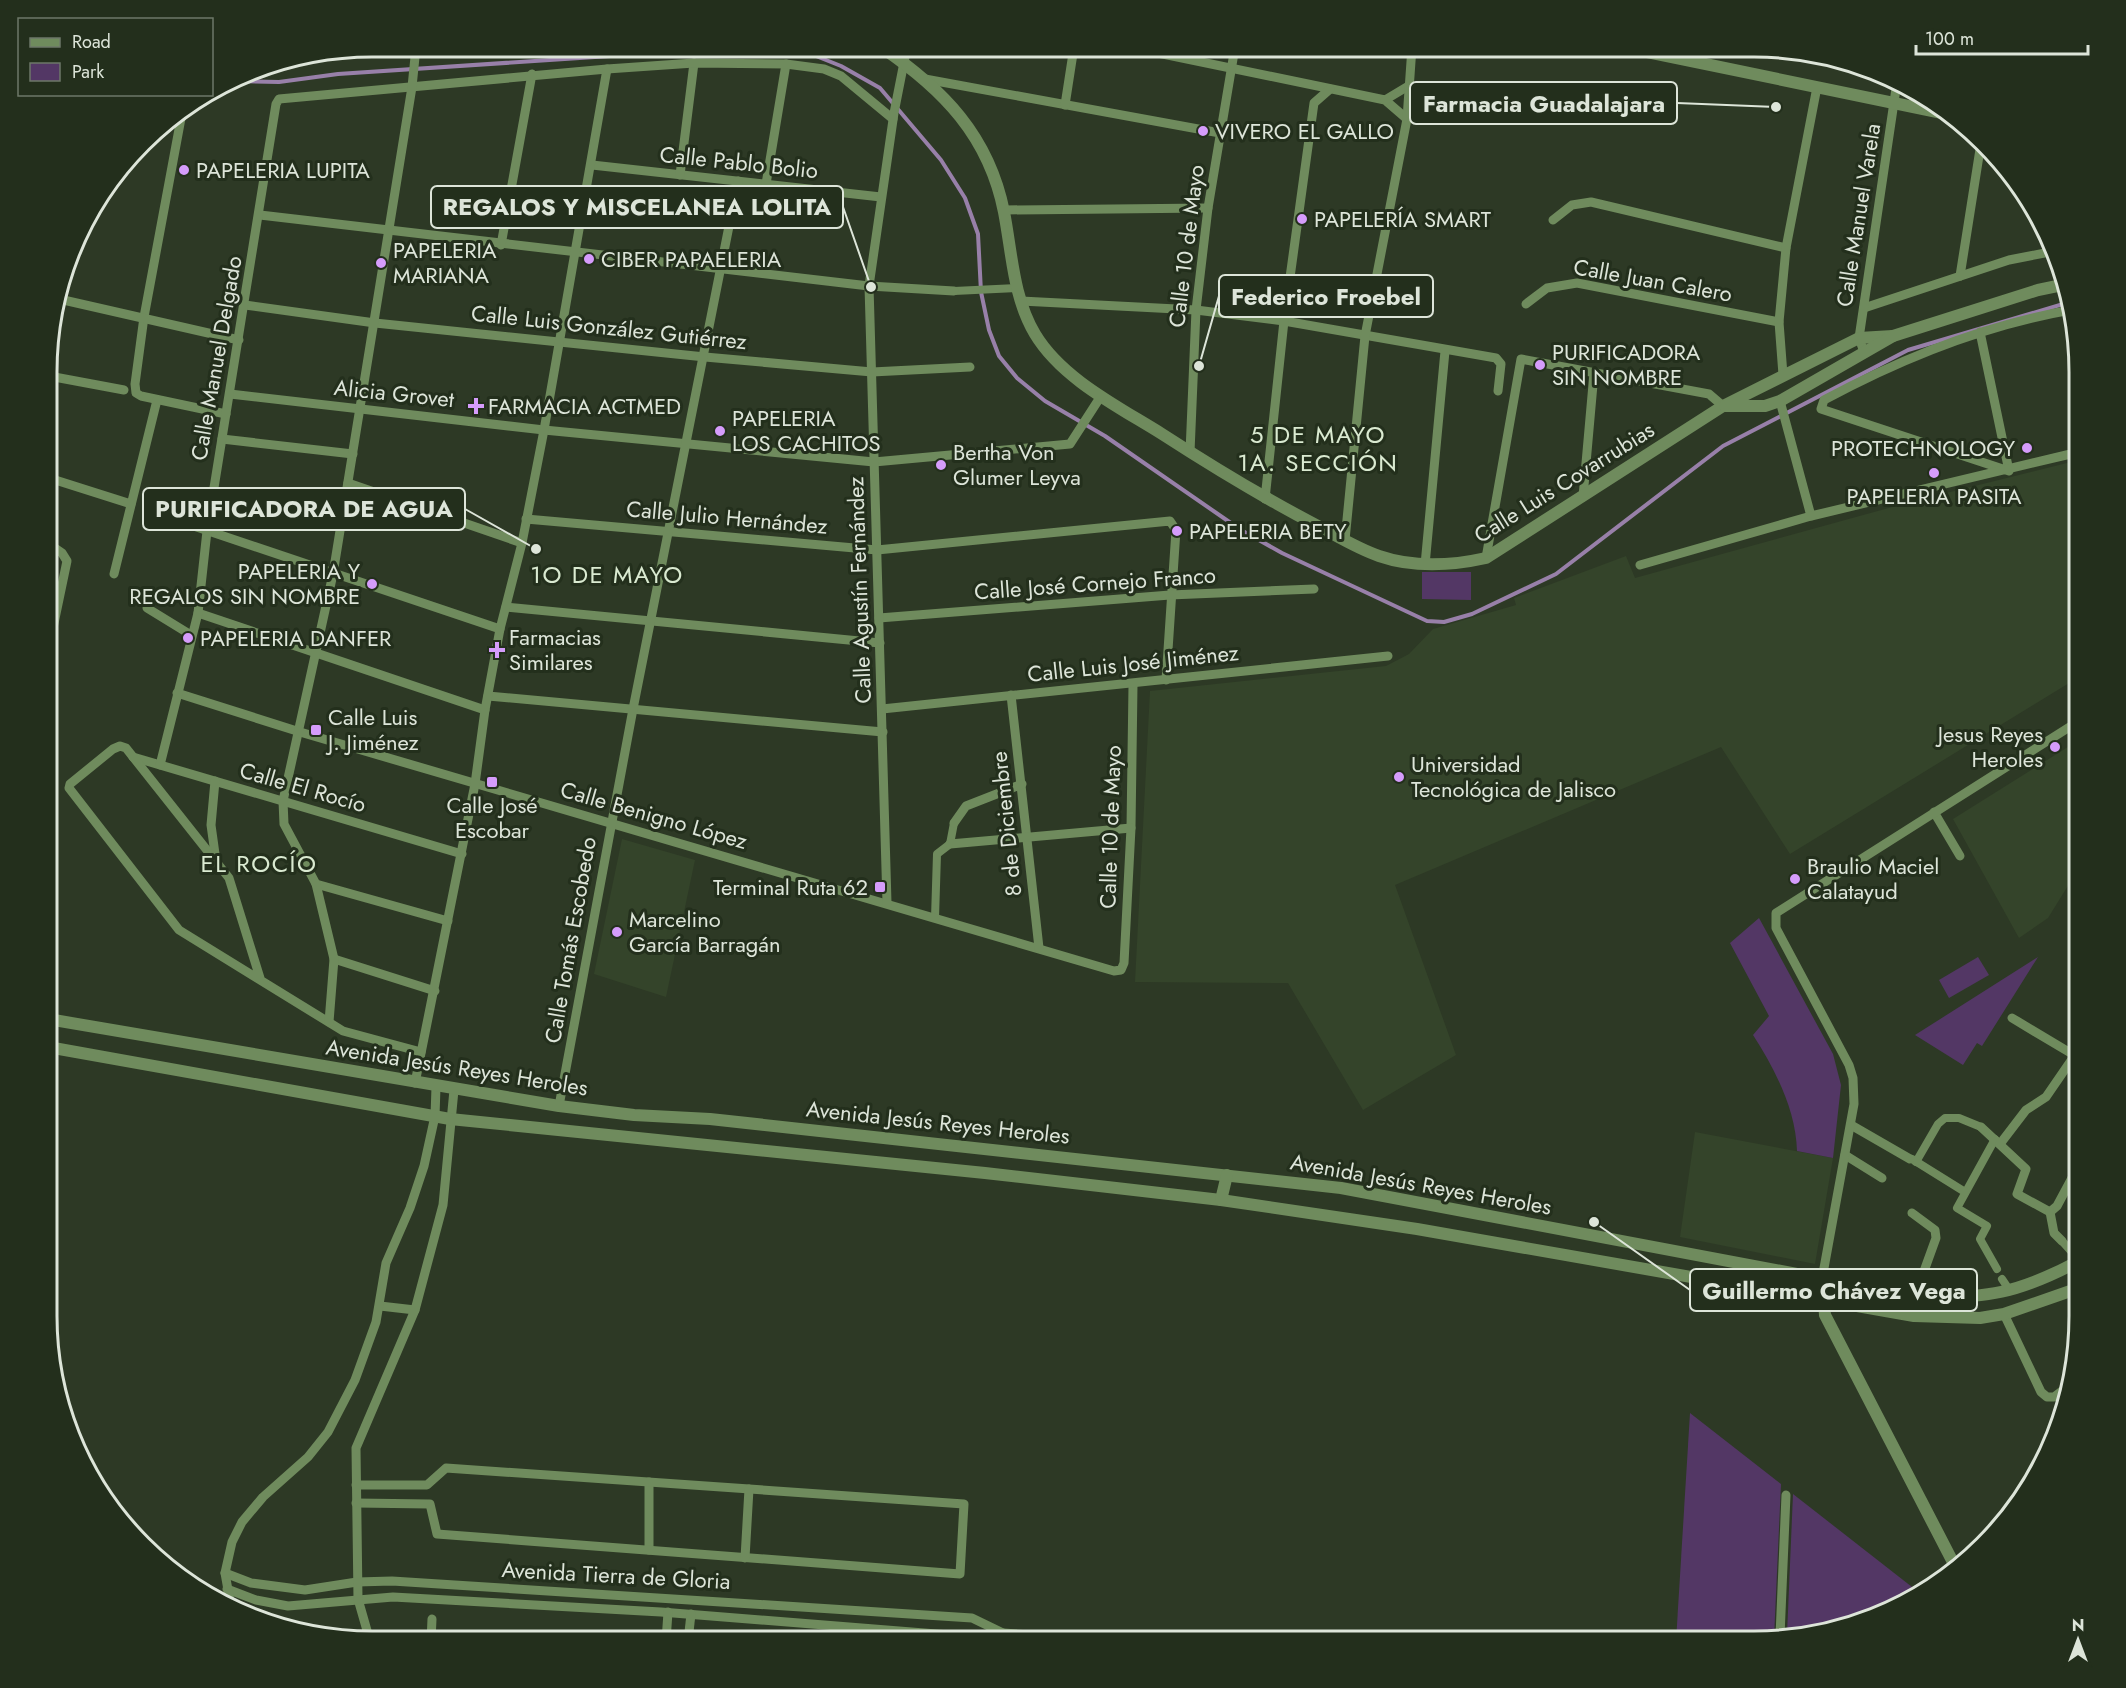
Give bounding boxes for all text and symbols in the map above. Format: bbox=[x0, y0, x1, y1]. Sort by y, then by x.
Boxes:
legend bbox=[18, 18, 213, 96]
scale bar bbox=[1916, 18, 2088, 56]
text: 100 m bbox=[1925, 26, 1974, 52]
text: Road bbox=[72, 29, 111, 55]
text: Park bbox=[72, 59, 104, 85]
callout: Farmacia Guadalajara bbox=[1410, 82, 1677, 124]
text: Farmacia Guadalajara bbox=[1423, 86, 1665, 121]
place label: VIVERO EL GALLO bbox=[1215, 115, 1394, 147]
street label: Calle Manuel Varela bbox=[1828, 121, 1888, 309]
marker: VIVERO EL GALLO bbox=[1196, 124, 1210, 138]
street label: Calle Pablo Bolio bbox=[658, 138, 820, 186]
place label: PAPELERIA LUPITA bbox=[196, 154, 370, 186]
marker: PAPELERIA LUPITA bbox=[177, 163, 191, 177]
street label: Calle 10 de Mayo bbox=[1160, 163, 1212, 329]
callout: REGALOS Y MISCELANEA LOLITA bbox=[431, 186, 843, 228]
text: REGALOS Y MISCELANEA LOLITA bbox=[443, 189, 832, 224]
place label: PAPELERÍA SMART bbox=[1314, 203, 1492, 235]
marker: PAPELERÍA SMART bbox=[1295, 212, 1309, 226]
place label: PAPELERIA MARIANA bbox=[393, 234, 497, 291]
place label: CIBER PAPAELERIA bbox=[601, 243, 782, 275]
street label: Calle Juan Calero bbox=[1571, 250, 1735, 310]
marker: CIBER PAPAELERIA bbox=[582, 252, 596, 266]
street label: Calle Manuel Delgado bbox=[182, 253, 250, 463]
marker: PAPELERIA MARIANA bbox=[374, 256, 388, 270]
callout: Federico Froebel bbox=[1219, 275, 1433, 317]
text: Federico Froebel bbox=[1231, 279, 1421, 314]
street label: Calle Luis González Gutiérrez bbox=[470, 297, 748, 357]
place label: PURIFICADORA SIN NOMBRE bbox=[1552, 336, 1701, 393]
marker: PURIFICADORA SIN NOMBRE bbox=[1533, 358, 1547, 372]
street label: Alicia Grovet bbox=[332, 371, 456, 415]
place label: FARMACIA ACTMED bbox=[488, 390, 681, 422]
marker: FARMACIA ACTMED bbox=[469, 399, 483, 413]
place label: PAPELERIA LOS CACHITOS bbox=[732, 402, 881, 459]
street label: Calle Luis Covarrubias bbox=[1468, 413, 1660, 550]
district label: 5 DE MAYO 1A. SECCIÓN bbox=[1238, 417, 1398, 480]
marker: PAPELERIA LOS CACHITOS bbox=[713, 424, 727, 438]
place label: PROTECHNOLOGY bbox=[1831, 432, 2016, 464]
place label: Bertha Von Glumer Leyva bbox=[953, 436, 1081, 493]
marker: PROTECHNOLOGY bbox=[2020, 441, 2034, 455]
marker: Bertha Von Glumer Leyva bbox=[934, 458, 948, 472]
marker: PAPELERIA PASITA bbox=[1927, 466, 1941, 480]
street label: Calle Agustín Fernández bbox=[839, 476, 879, 704]
place label: PAPELERIA PASITA bbox=[1846, 480, 2022, 512]
callout: PURIFICADORA DE AGUA bbox=[143, 488, 465, 530]
text: PURIFICADORA DE AGUA bbox=[155, 491, 453, 526]
street label: Calle Julio Hernández bbox=[625, 492, 829, 542]
place label: PAPELERIA BETY bbox=[1189, 515, 1347, 547]
marker: PAPELERIA BETY bbox=[1170, 524, 1184, 538]
place label: PAPELERIA Y REGALOS SIN NOMBRE bbox=[129, 555, 361, 612]
district label: 1O DE MAYO bbox=[530, 557, 684, 592]
street label: Calle José Cornejo Franco bbox=[973, 559, 1217, 607]
marker: PAPELERIA Y REGALOS SIN NOMBRE bbox=[365, 577, 379, 591]
place label: Farmacias Similares bbox=[509, 621, 601, 678]
place label: PAPELERIA DANFER bbox=[200, 622, 392, 654]
marker: PAPELERIA DANFER bbox=[181, 631, 195, 645]
street label: Calle Luis José Jiménez bbox=[1026, 636, 1240, 690]
marker: Farmacias Similares bbox=[490, 643, 504, 657]
place label: Calle Luis J. Jiménez bbox=[325, 701, 419, 758]
place label: Jesus Reyes Heroles bbox=[1935, 718, 2043, 775]
marker: Calle Luis J. Jiménez bbox=[309, 723, 323, 737]
marker: Jesus Reyes Heroles bbox=[2048, 740, 2062, 754]
street label: Calle 10 de Mayo bbox=[1091, 745, 1129, 909]
place label: Universidad Tecnológica de Jalisco bbox=[1411, 748, 1616, 805]
street label: 8 de Diciembre bbox=[982, 750, 1030, 898]
street label: Calle El Rocío bbox=[236, 754, 370, 820]
marker: Universidad Tecnológica de Jalisco bbox=[1392, 770, 1406, 784]
street label: Calle Benigno López bbox=[557, 773, 751, 857]
marker: Calle José Escobar bbox=[485, 775, 499, 789]
place label: Calle José Escobar bbox=[446, 789, 538, 846]
street label: Calle Tomás Escobedo bbox=[536, 834, 604, 1046]
district label: EL ROCÍO bbox=[201, 846, 317, 881]
place label: Braulio Maciel Calatayud bbox=[1807, 850, 1939, 907]
place label: Terminal Ruta 62 bbox=[713, 871, 868, 903]
marker: Braulio Maciel Calatayud bbox=[1788, 872, 1802, 886]
marker: Terminal Ruta 62 bbox=[873, 880, 887, 894]
place label: Marcelino García Barragán bbox=[629, 903, 781, 960]
marker: Marcelino García Barragán bbox=[610, 925, 624, 939]
street label: Avenida Jesús Reyes Heroles bbox=[324, 1030, 590, 1104]
street label: Avenida Jesús Reyes Heroles bbox=[805, 1092, 1071, 1152]
street label: Avenida Jesús Reyes Heroles bbox=[1288, 1145, 1554, 1223]
callout: Guillermo Chávez Vega bbox=[1690, 1269, 1977, 1311]
text: Guillermo Chávez Vega bbox=[1702, 1273, 1966, 1308]
street label: Avenida Tierra de Gloria bbox=[501, 1553, 731, 1597]
north arrow bbox=[2048, 1610, 2108, 1670]
text: N bbox=[2072, 1614, 2084, 1637]

